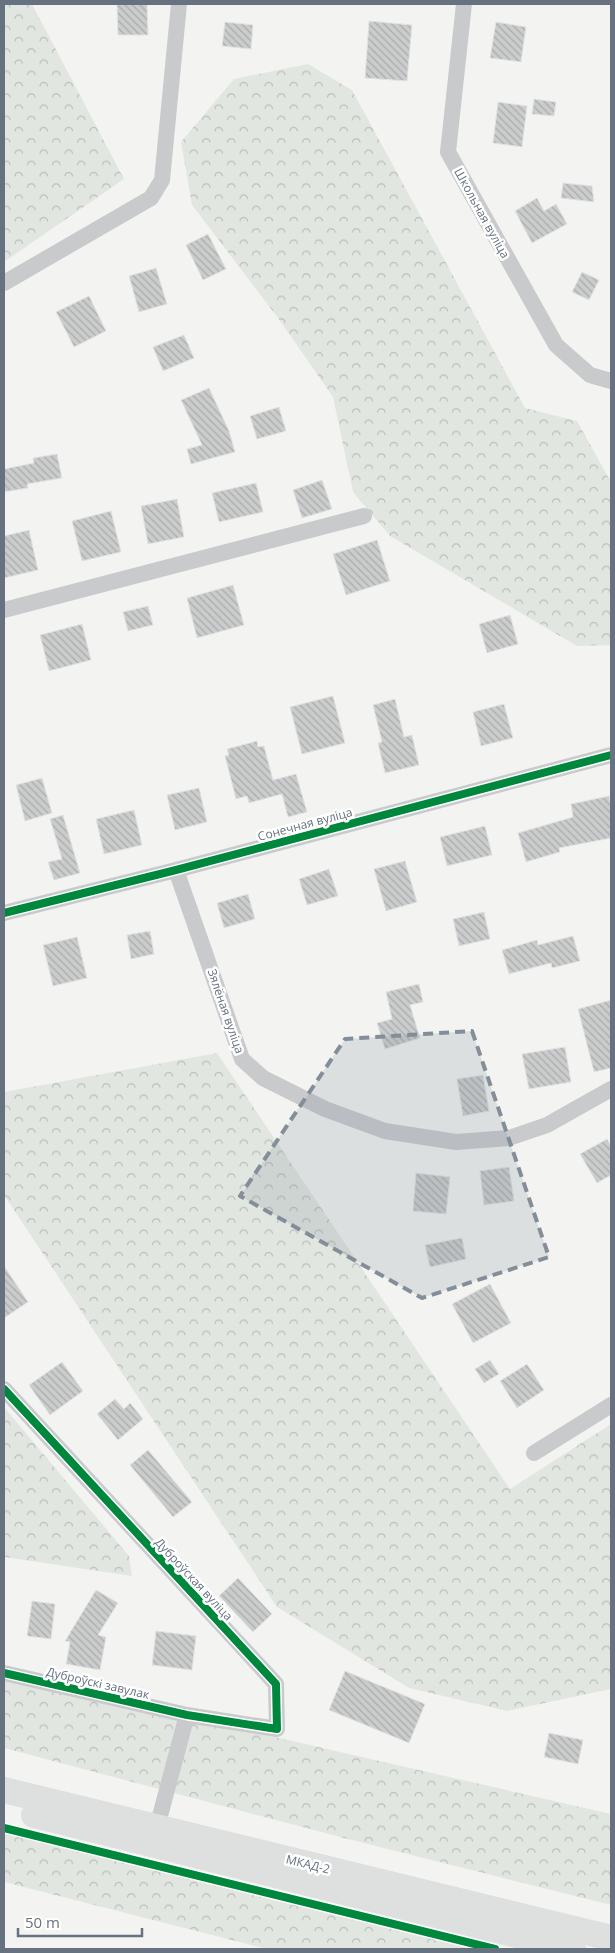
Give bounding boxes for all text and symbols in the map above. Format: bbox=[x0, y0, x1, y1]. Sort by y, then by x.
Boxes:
street label: Школьная вуліца bbox=[450, 165, 514, 261]
street label: Сонечная вуліца bbox=[256, 803, 354, 845]
street label: Зялёная вуліца bbox=[204, 967, 248, 1055]
street label: Дуброўская вуліца bbox=[151, 1534, 237, 1624]
street label: Дуброўскі завулак bbox=[45, 1663, 152, 1703]
street label: МКАД-2 bbox=[284, 1850, 332, 1878]
scale bar bbox=[18, 1906, 141, 1938]
text: 50 m bbox=[25, 1912, 60, 1932]

